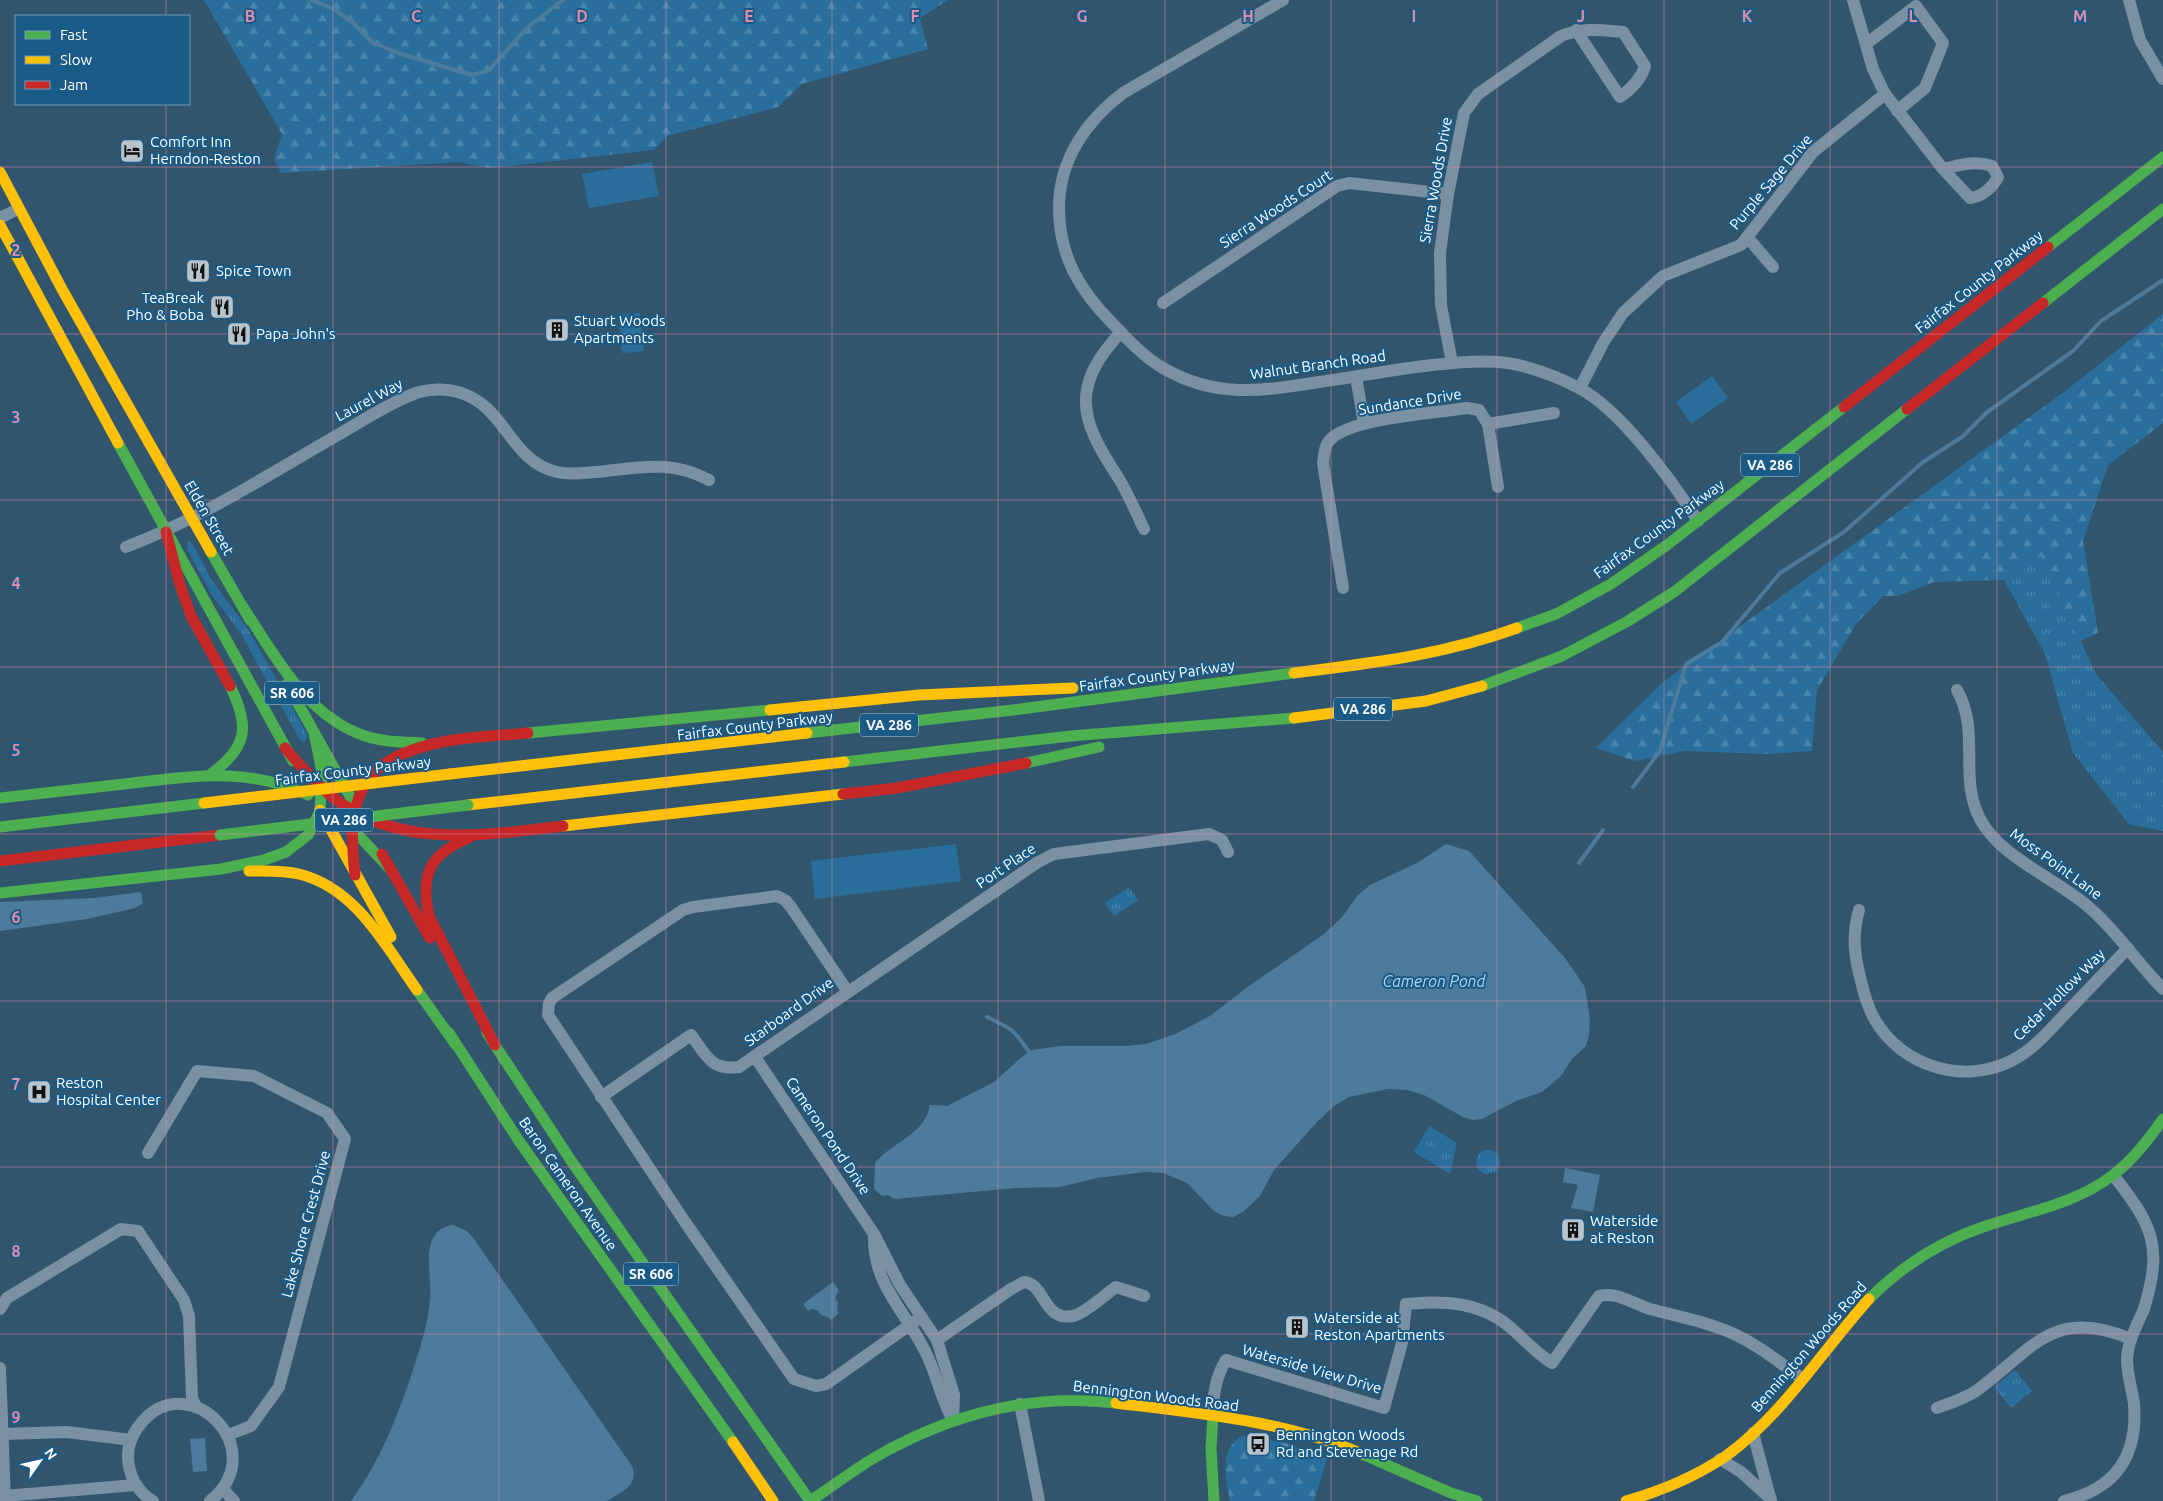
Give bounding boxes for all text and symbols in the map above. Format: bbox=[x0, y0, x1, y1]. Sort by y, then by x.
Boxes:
text: B bbox=[245, 7, 255, 25]
text: C bbox=[411, 7, 421, 25]
text: D bbox=[576, 7, 588, 25]
text: E bbox=[744, 7, 754, 25]
text: F bbox=[911, 7, 920, 25]
text: G bbox=[1076, 7, 1088, 25]
text: H bbox=[1242, 7, 1254, 25]
text: I bbox=[1412, 7, 1416, 25]
text: J bbox=[1577, 7, 1585, 25]
text: K bbox=[1742, 7, 1753, 25]
text: L bbox=[1909, 7, 1918, 25]
text: M bbox=[2073, 7, 2087, 25]
legend bbox=[15, 15, 190, 105]
text: Fast bbox=[60, 26, 88, 43]
text: Slow bbox=[60, 51, 93, 68]
text: Jam bbox=[60, 76, 88, 93]
street label: Sierra Woods Drive bbox=[1416, 116, 1455, 244]
street label: Purple Sage Drive bbox=[1726, 131, 1815, 233]
place label: Comfort Inn Herndon-Reston bbox=[150, 133, 261, 167]
hotel icon: Comfort Inn Herndon-Reston bbox=[119, 138, 145, 164]
street label: Sierra Woods Court bbox=[1216, 166, 1335, 251]
street label: Fairfax County Parkway bbox=[1912, 227, 2046, 337]
text: 2 bbox=[11, 241, 21, 259]
restaurant icon: Spice Town bbox=[185, 258, 211, 284]
place label: Spice Town bbox=[216, 262, 292, 279]
place label: TeaBreak Pho & Boba bbox=[126, 289, 204, 323]
restaurant icon: TeaBreak Pho & Boba bbox=[209, 294, 235, 320]
place label: Stuart Woods Apartments bbox=[574, 312, 666, 346]
building icon: Stuart Woods Apartments bbox=[544, 317, 570, 343]
restaurant icon: Papa John's bbox=[226, 321, 252, 347]
place label: Papa John's bbox=[256, 325, 336, 342]
street label: Walnut Branch Road bbox=[1249, 347, 1387, 382]
street label: Laurel Way bbox=[332, 375, 405, 424]
street label: Sundance Drive bbox=[1357, 385, 1463, 418]
text: 3 bbox=[11, 408, 21, 426]
road number: VA 286 bbox=[1741, 454, 1799, 476]
street label: Fairfax County Parkway bbox=[1590, 476, 1727, 582]
street label: Elden Street bbox=[181, 477, 238, 558]
text: 4 bbox=[11, 574, 21, 592]
street label: Fairfax County Parkway bbox=[1078, 656, 1236, 695]
road number: SR 606 bbox=[264, 681, 320, 704]
road number: VA 286 bbox=[1334, 698, 1392, 721]
street label: Fairfax County Parkway bbox=[676, 708, 834, 743]
road number: VA 286 bbox=[860, 714, 918, 736]
text: 5 bbox=[11, 741, 21, 759]
street label: Fairfax County Parkway bbox=[274, 753, 432, 788]
road number: VA 286 bbox=[315, 808, 373, 832]
street label: Moss Point Lane bbox=[2007, 825, 2106, 903]
street label: Port Place bbox=[973, 839, 1039, 892]
text: 6 bbox=[11, 908, 21, 926]
street label: Cedar Hollow Way bbox=[2009, 945, 2108, 1044]
water label: Cameron Pond bbox=[1383, 972, 1486, 990]
street label: Starboard Drive bbox=[741, 974, 836, 1050]
place label: Reston Hospital Center bbox=[56, 1074, 161, 1108]
street label: Cameron Pond Drive bbox=[783, 1074, 874, 1198]
text: 7 bbox=[11, 1075, 21, 1093]
hospital icon: Reston Hospital Center bbox=[26, 1079, 52, 1105]
street label: Baron Cameron Avenue bbox=[516, 1114, 621, 1254]
street label: Lake Shore Crest Drive bbox=[278, 1149, 333, 1299]
place label: Waterside at Reston bbox=[1590, 1212, 1658, 1246]
building icon: Waterside at Reston bbox=[1560, 1217, 1586, 1243]
text: 8 bbox=[11, 1242, 21, 1260]
road number: SR 606 bbox=[624, 1262, 678, 1286]
street label: Bennington Woods Road bbox=[1747, 1278, 1870, 1415]
place label: Waterside at Reston Apartments bbox=[1314, 1309, 1445, 1343]
building icon: Waterside at Reston Apartments bbox=[1284, 1314, 1310, 1340]
street label: Waterside View Drive bbox=[1240, 1340, 1384, 1397]
street label: Bennington Woods Road bbox=[1072, 1377, 1240, 1414]
text: 9 bbox=[11, 1408, 21, 1426]
place label: Bennington Woods Rd and Stevenage Rd bbox=[1276, 1426, 1418, 1460]
bus stop icon: Bennington Woods Rd and Stevenage Rd bbox=[1245, 1431, 1271, 1457]
north arrow bbox=[15, 1436, 65, 1486]
text: N bbox=[41, 1445, 60, 1463]

